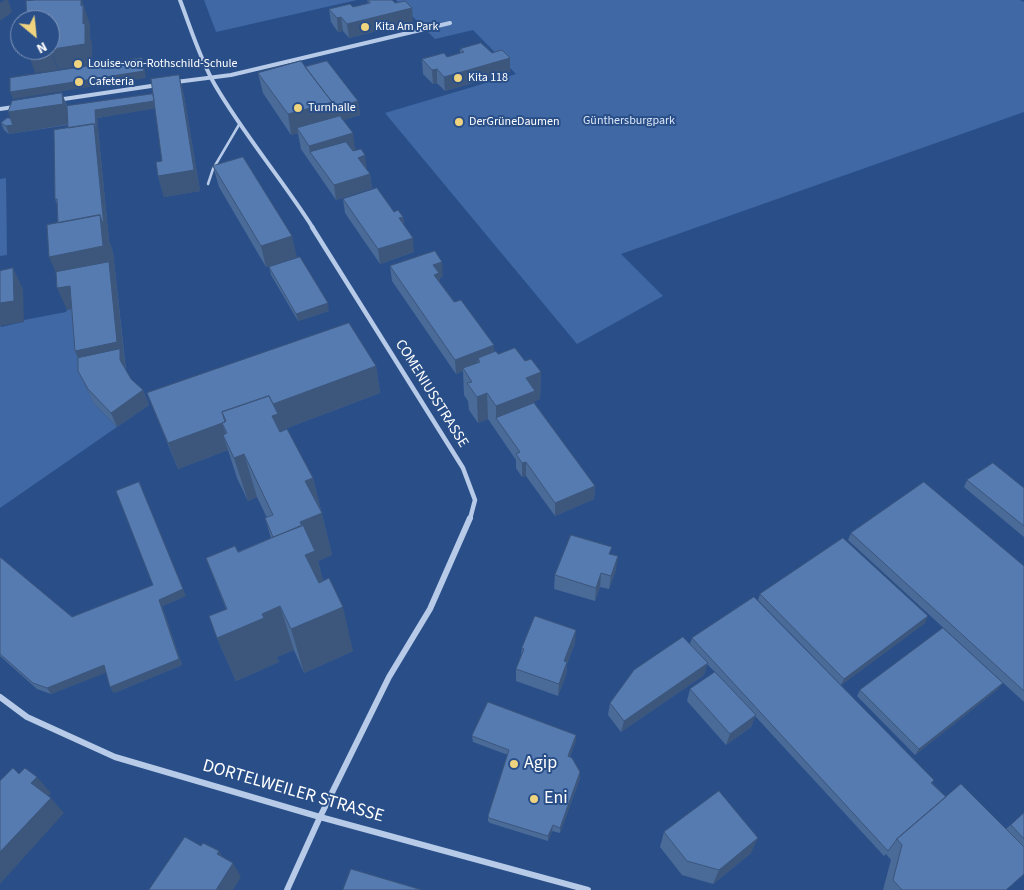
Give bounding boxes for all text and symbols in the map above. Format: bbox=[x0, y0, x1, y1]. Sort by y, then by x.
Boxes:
north arrow bbox=[10, 10, 60, 60]
place label: Kita Am Park bbox=[375, 20, 438, 34]
marker: Kita Am Park bbox=[359, 21, 371, 33]
text: N bbox=[33, 36, 50, 58]
place label: Louise-von-Rothschild-Schule bbox=[88, 57, 238, 71]
marker: Louise-von-Rothschild-Schule bbox=[72, 58, 84, 70]
place label: Kita 118 bbox=[468, 71, 508, 85]
marker: Kita 118 bbox=[452, 72, 464, 84]
place label: Cafeteria bbox=[89, 75, 134, 89]
marker: Cafeteria bbox=[73, 76, 85, 88]
place label: Turnhalle bbox=[308, 101, 356, 115]
marker: Turnhalle bbox=[292, 102, 304, 114]
park label: Günthersburgpark bbox=[583, 114, 675, 128]
place label: DerGrüneDaumen bbox=[469, 115, 560, 129]
marker: DerGrüneDaumen bbox=[453, 116, 465, 128]
street label: COMENIUSSTRASSE bbox=[391, 337, 471, 451]
place label: Agip bbox=[524, 753, 557, 775]
street label: DORTELWEILER STRASSE bbox=[200, 756, 386, 828]
marker: Agip bbox=[508, 758, 520, 770]
place label: Eni bbox=[544, 788, 568, 810]
marker: Eni bbox=[528, 793, 540, 805]

